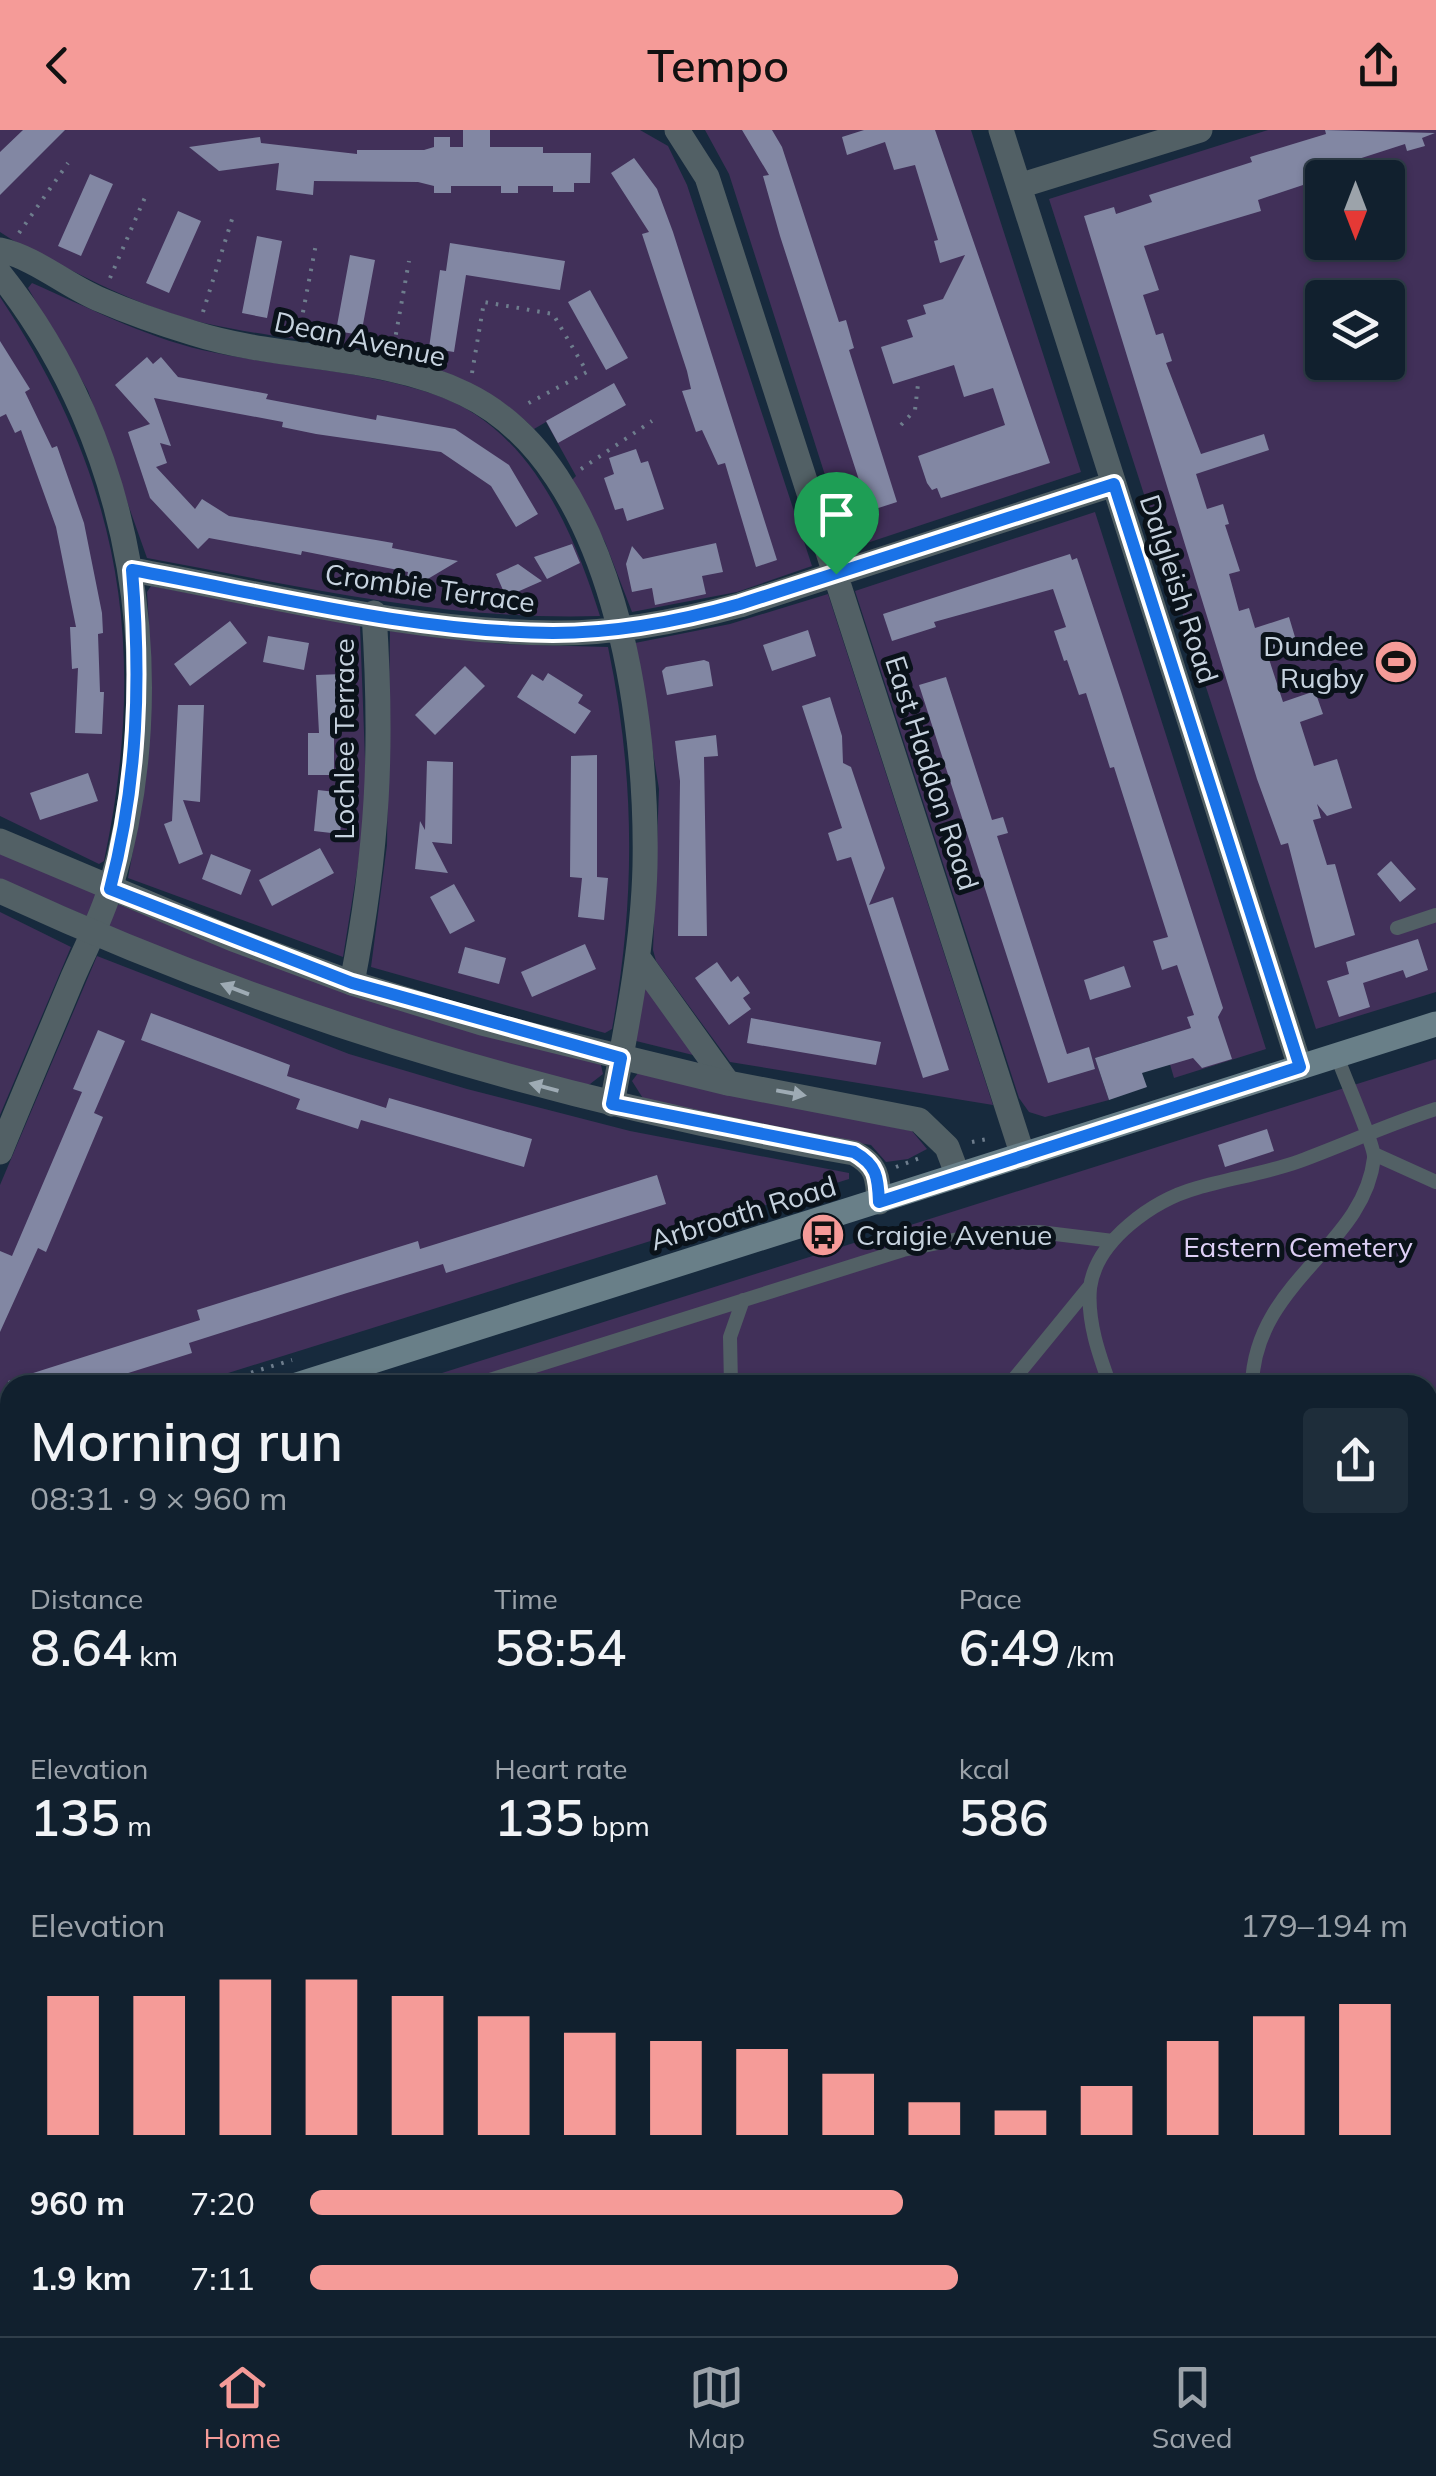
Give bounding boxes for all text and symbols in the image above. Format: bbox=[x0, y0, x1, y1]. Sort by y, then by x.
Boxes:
text: Tempo bbox=[647, 37, 789, 93]
icon: back bbox=[30, 38, 85, 93]
icon: share bbox=[1351, 38, 1406, 93]
north arrow bbox=[1305, 160, 1405, 260]
map controls bbox=[1305, 160, 1405, 380]
button: layers bbox=[1305, 280, 1405, 380]
street label: Dean Avenue bbox=[271, 303, 449, 374]
pin bbox=[794, 472, 879, 575]
icon: arrive bbox=[809, 487, 864, 542]
street label: Dalgleish Road bbox=[1133, 490, 1226, 687]
street label: Crombie Terrace bbox=[323, 555, 537, 620]
place label: Dundee Rugby bbox=[1263, 628, 1364, 695]
street label: Lochlee Terrace bbox=[326, 638, 361, 840]
sports icon: Dundee Rugby bbox=[1373, 639, 1419, 685]
street label: East Haddon Road bbox=[878, 651, 987, 894]
one-way arrow bbox=[219, 981, 249, 996]
one-way arrow bbox=[529, 1078, 560, 1094]
one-way arrow bbox=[775, 1086, 807, 1101]
street label: Arbroath Road bbox=[646, 1168, 840, 1257]
bus stop icon: Craigie Avenue bbox=[800, 1212, 846, 1258]
place label: Craigie Avenue bbox=[856, 1217, 1052, 1252]
park label: Eastern Cemetery bbox=[1183, 1229, 1413, 1264]
text: Morning run bbox=[30, 1406, 343, 1475]
button: share bbox=[1303, 1408, 1408, 1513]
text: 08:31 · 9 × 960 m bbox=[30, 1478, 287, 1518]
text: Distance bbox=[30, 1581, 143, 1616]
text: Time bbox=[494, 1581, 558, 1616]
text: Pace bbox=[959, 1581, 1022, 1616]
text: 8.64 bbox=[30, 1616, 132, 1679]
text: 58:54 bbox=[494, 1616, 626, 1679]
text: 6:49 bbox=[959, 1616, 1061, 1679]
text: km bbox=[132, 1638, 178, 1673]
text: /km bbox=[1061, 1638, 1115, 1673]
text: Elevation bbox=[30, 1751, 148, 1786]
text: Heart rate bbox=[494, 1751, 628, 1786]
text: kcal bbox=[959, 1751, 1010, 1786]
text: 135 bbox=[30, 1786, 120, 1849]
text: 135 bbox=[494, 1786, 584, 1849]
text: 586 bbox=[959, 1786, 1049, 1849]
text: m bbox=[120, 1808, 152, 1843]
text: bpm bbox=[584, 1808, 650, 1843]
text: Elevation bbox=[30, 1905, 165, 1945]
text: 179–194 m bbox=[1240, 1905, 1408, 1945]
text: 960 m bbox=[30, 2183, 125, 2223]
text: 7:20 bbox=[190, 2183, 255, 2223]
text: 1.9 km bbox=[30, 2258, 132, 2298]
text: 7:11 bbox=[190, 2258, 255, 2298]
tab: Home bbox=[203, 2360, 281, 2455]
tab: Map bbox=[687, 2360, 745, 2455]
tab: Saved bbox=[1152, 2360, 1233, 2455]

